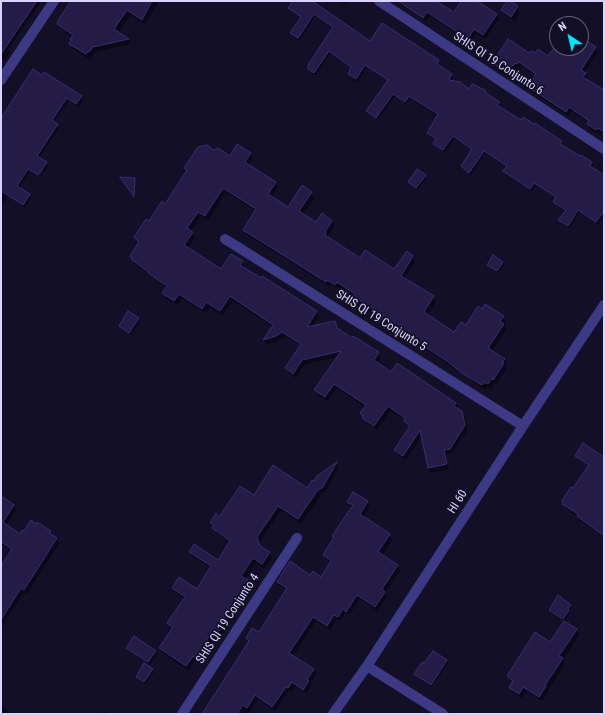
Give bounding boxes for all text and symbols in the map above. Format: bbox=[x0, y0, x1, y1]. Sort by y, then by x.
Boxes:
north arrow bbox=[549, 16, 589, 56]
text: N bbox=[556, 19, 569, 34]
street label: SHIS QI 19 Conjunto 6 bbox=[450, 30, 546, 98]
street label: SHIS QI 19 Conjunto 5 bbox=[333, 287, 429, 355]
street label: HI 60 bbox=[445, 488, 471, 516]
street label: SHIS QI 19 Conjunto 4 bbox=[194, 571, 262, 667]

